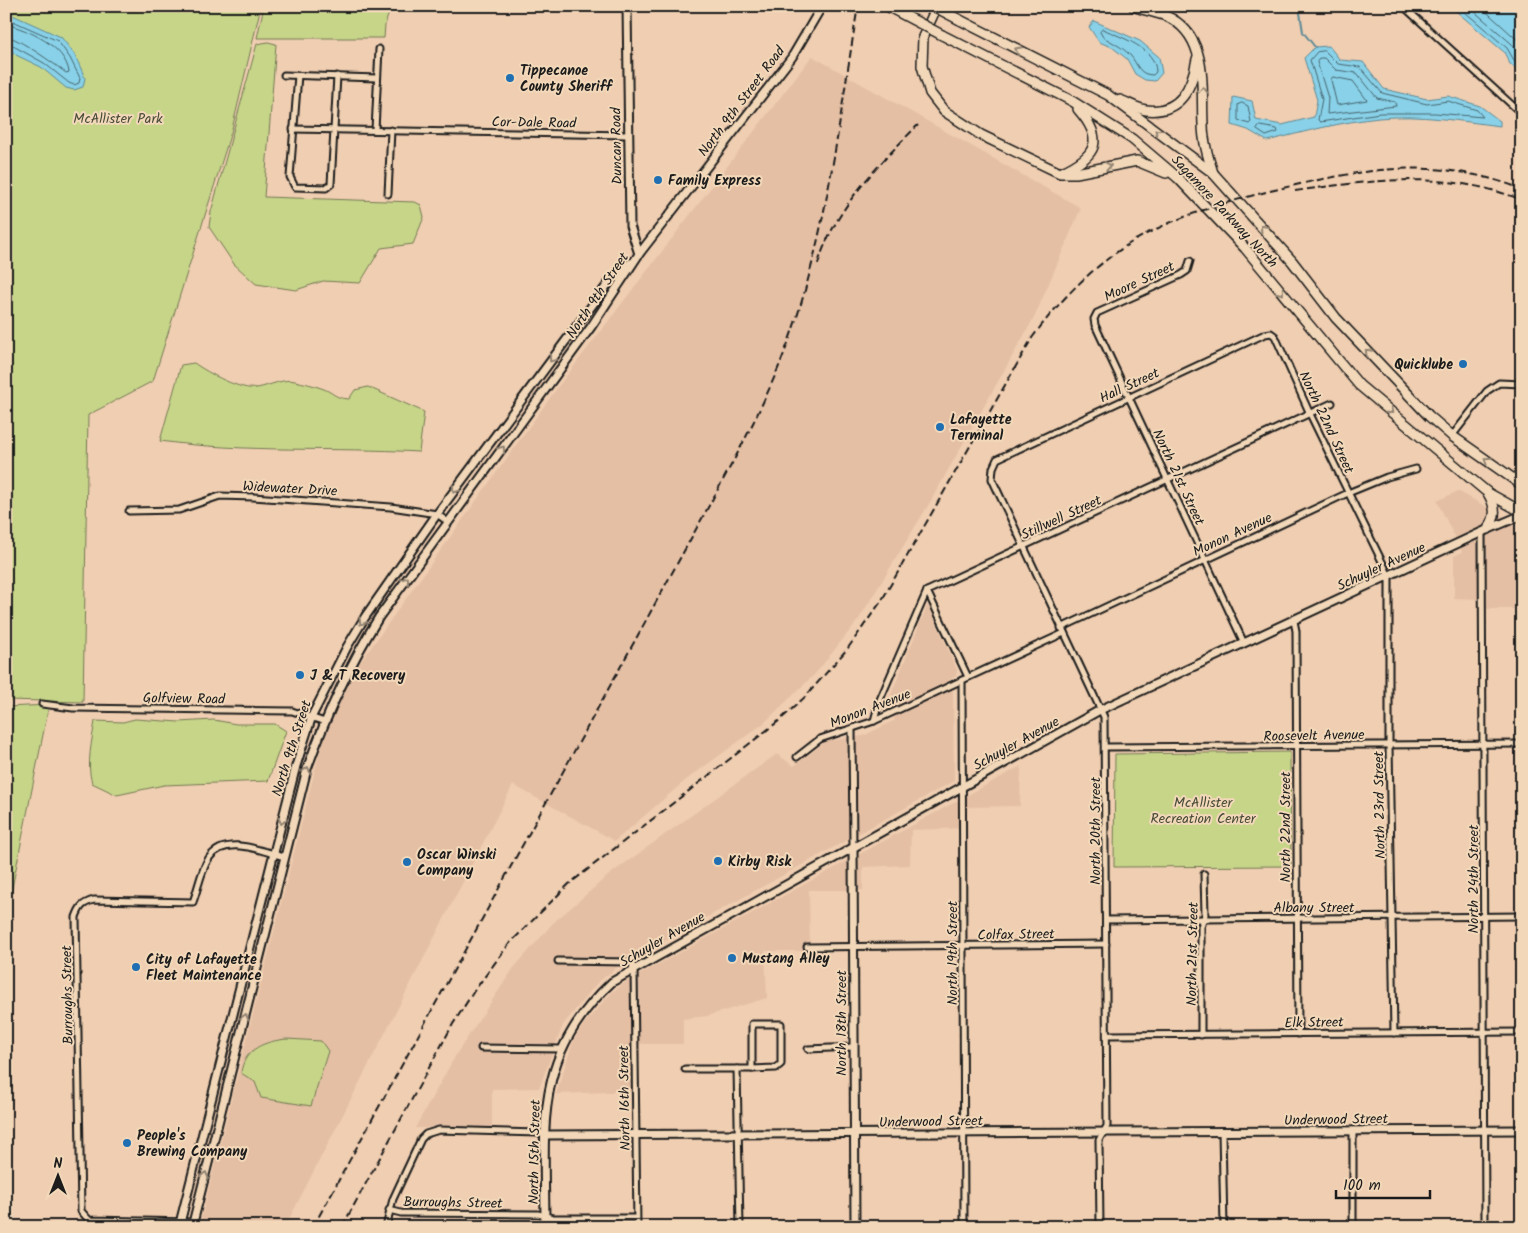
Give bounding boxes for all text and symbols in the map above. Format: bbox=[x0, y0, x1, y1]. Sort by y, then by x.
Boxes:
street label: North 9th Street Road bbox=[693, 41, 791, 162]
one-way arrow bbox=[1014, 46, 1023, 56]
place label: Tippecanoe County Sheriff bbox=[520, 60, 614, 98]
marker: Tippecanoe County Sheriff bbox=[504, 72, 516, 84]
one-way arrow bbox=[1198, 86, 1208, 94]
street label: Duncan Road bbox=[605, 106, 629, 185]
park label: McAllister Park bbox=[73, 108, 163, 130]
street label: Cor-Dale Road bbox=[491, 111, 578, 135]
one-way arrow bbox=[1154, 129, 1164, 138]
street label: Sagamore Parkway North bbox=[1166, 150, 1283, 273]
one-way arrow bbox=[1103, 161, 1112, 171]
place label: Family Express bbox=[668, 170, 762, 192]
marker: Family Express bbox=[652, 174, 664, 186]
one-way arrow bbox=[1259, 225, 1268, 234]
street label: North 9th Street bbox=[561, 248, 635, 343]
street label: Moore Street bbox=[1100, 256, 1179, 308]
one-way arrow bbox=[1275, 286, 1284, 295]
one-way arrow bbox=[1365, 348, 1374, 357]
one-way arrow bbox=[550, 353, 558, 362]
place label: Quicklube bbox=[1394, 354, 1453, 376]
marker: Quicklube bbox=[1457, 358, 1469, 370]
street label: Hall Street bbox=[1096, 362, 1164, 409]
street label: North 22nd Street bbox=[1293, 368, 1360, 478]
one-way arrow bbox=[1384, 406, 1393, 414]
place label: Lafayette Terminal bbox=[950, 409, 1012, 447]
marker: Lafayette Terminal bbox=[934, 421, 946, 433]
street label: North 21st Street bbox=[1146, 426, 1210, 530]
one-way arrow bbox=[496, 445, 505, 455]
one-way arrow bbox=[1483, 457, 1492, 466]
street label: Widewater Drive bbox=[242, 476, 339, 502]
one-way arrow bbox=[453, 484, 461, 493]
street label: Stillwell Street bbox=[1017, 489, 1106, 546]
street label: Monon Avenue bbox=[1189, 507, 1276, 563]
street label: Schuyler Avenue bbox=[1333, 536, 1430, 597]
one-way arrow bbox=[400, 577, 409, 586]
one-way arrow bbox=[358, 617, 368, 626]
place label: J & T Recovery bbox=[310, 665, 406, 687]
marker: J & T Recovery bbox=[294, 669, 306, 681]
street label: Monon Avenue bbox=[827, 683, 915, 735]
street label: Golfview Road bbox=[143, 687, 226, 711]
street label: North 9th Street bbox=[266, 697, 318, 799]
street label: Schuyler Avenue bbox=[969, 711, 1064, 777]
street label: Roosevelt Avenue bbox=[1263, 724, 1365, 748]
street label: North 23rd Street bbox=[1368, 750, 1392, 859]
one-way arrow bbox=[302, 767, 312, 775]
street label: North 22nd Street bbox=[1275, 771, 1297, 882]
street label: North 20th Street bbox=[1085, 776, 1107, 885]
park label: McAllister Recreation Center bbox=[1151, 792, 1257, 830]
one-way arrow bbox=[277, 816, 288, 825]
street label: North 24th Street bbox=[1463, 824, 1485, 933]
place label: Oscar Winski Company bbox=[417, 844, 496, 882]
place label: Kirby Risk bbox=[728, 851, 792, 873]
marker: Kirby Risk bbox=[712, 855, 724, 867]
marker: Oscar Winski Company bbox=[401, 856, 413, 868]
street label: Albany Street bbox=[1273, 897, 1355, 919]
street label: North 19th Street bbox=[942, 900, 964, 1005]
street label: North 21st Street bbox=[1181, 901, 1205, 1006]
street label: Schuyler Avenue bbox=[616, 906, 710, 973]
street label: Colfax Street bbox=[977, 923, 1055, 947]
street label: Burroughs Street bbox=[56, 945, 80, 1045]
place label: Mustang Alley bbox=[742, 948, 830, 970]
place label: City of Lafayette Fleet Maintenance bbox=[146, 949, 261, 987]
marker: Mustang Alley bbox=[726, 952, 738, 964]
marker: City of Lafayette Fleet Maintenance bbox=[130, 961, 142, 973]
street label: North 18th Street bbox=[831, 969, 853, 1076]
street label: Elk Street bbox=[1284, 1011, 1344, 1035]
one-way arrow bbox=[239, 1014, 249, 1022]
street label: North 16th Street bbox=[613, 1045, 637, 1151]
street label: North 15th Street bbox=[523, 1099, 547, 1205]
street label: Underwood Street bbox=[1284, 1108, 1389, 1132]
street label: Underwood Street bbox=[879, 1110, 984, 1134]
place label: People's Brewing Company bbox=[137, 1125, 248, 1163]
marker: People's Brewing Company bbox=[121, 1137, 133, 1149]
north arrow bbox=[32, 1150, 82, 1200]
text: N bbox=[54, 1153, 63, 1175]
scale bar bbox=[1336, 1168, 1429, 1200]
one-way arrow bbox=[199, 1171, 210, 1179]
text: 100 m bbox=[1343, 1174, 1381, 1198]
street label: Burroughs Street bbox=[403, 1191, 503, 1215]

